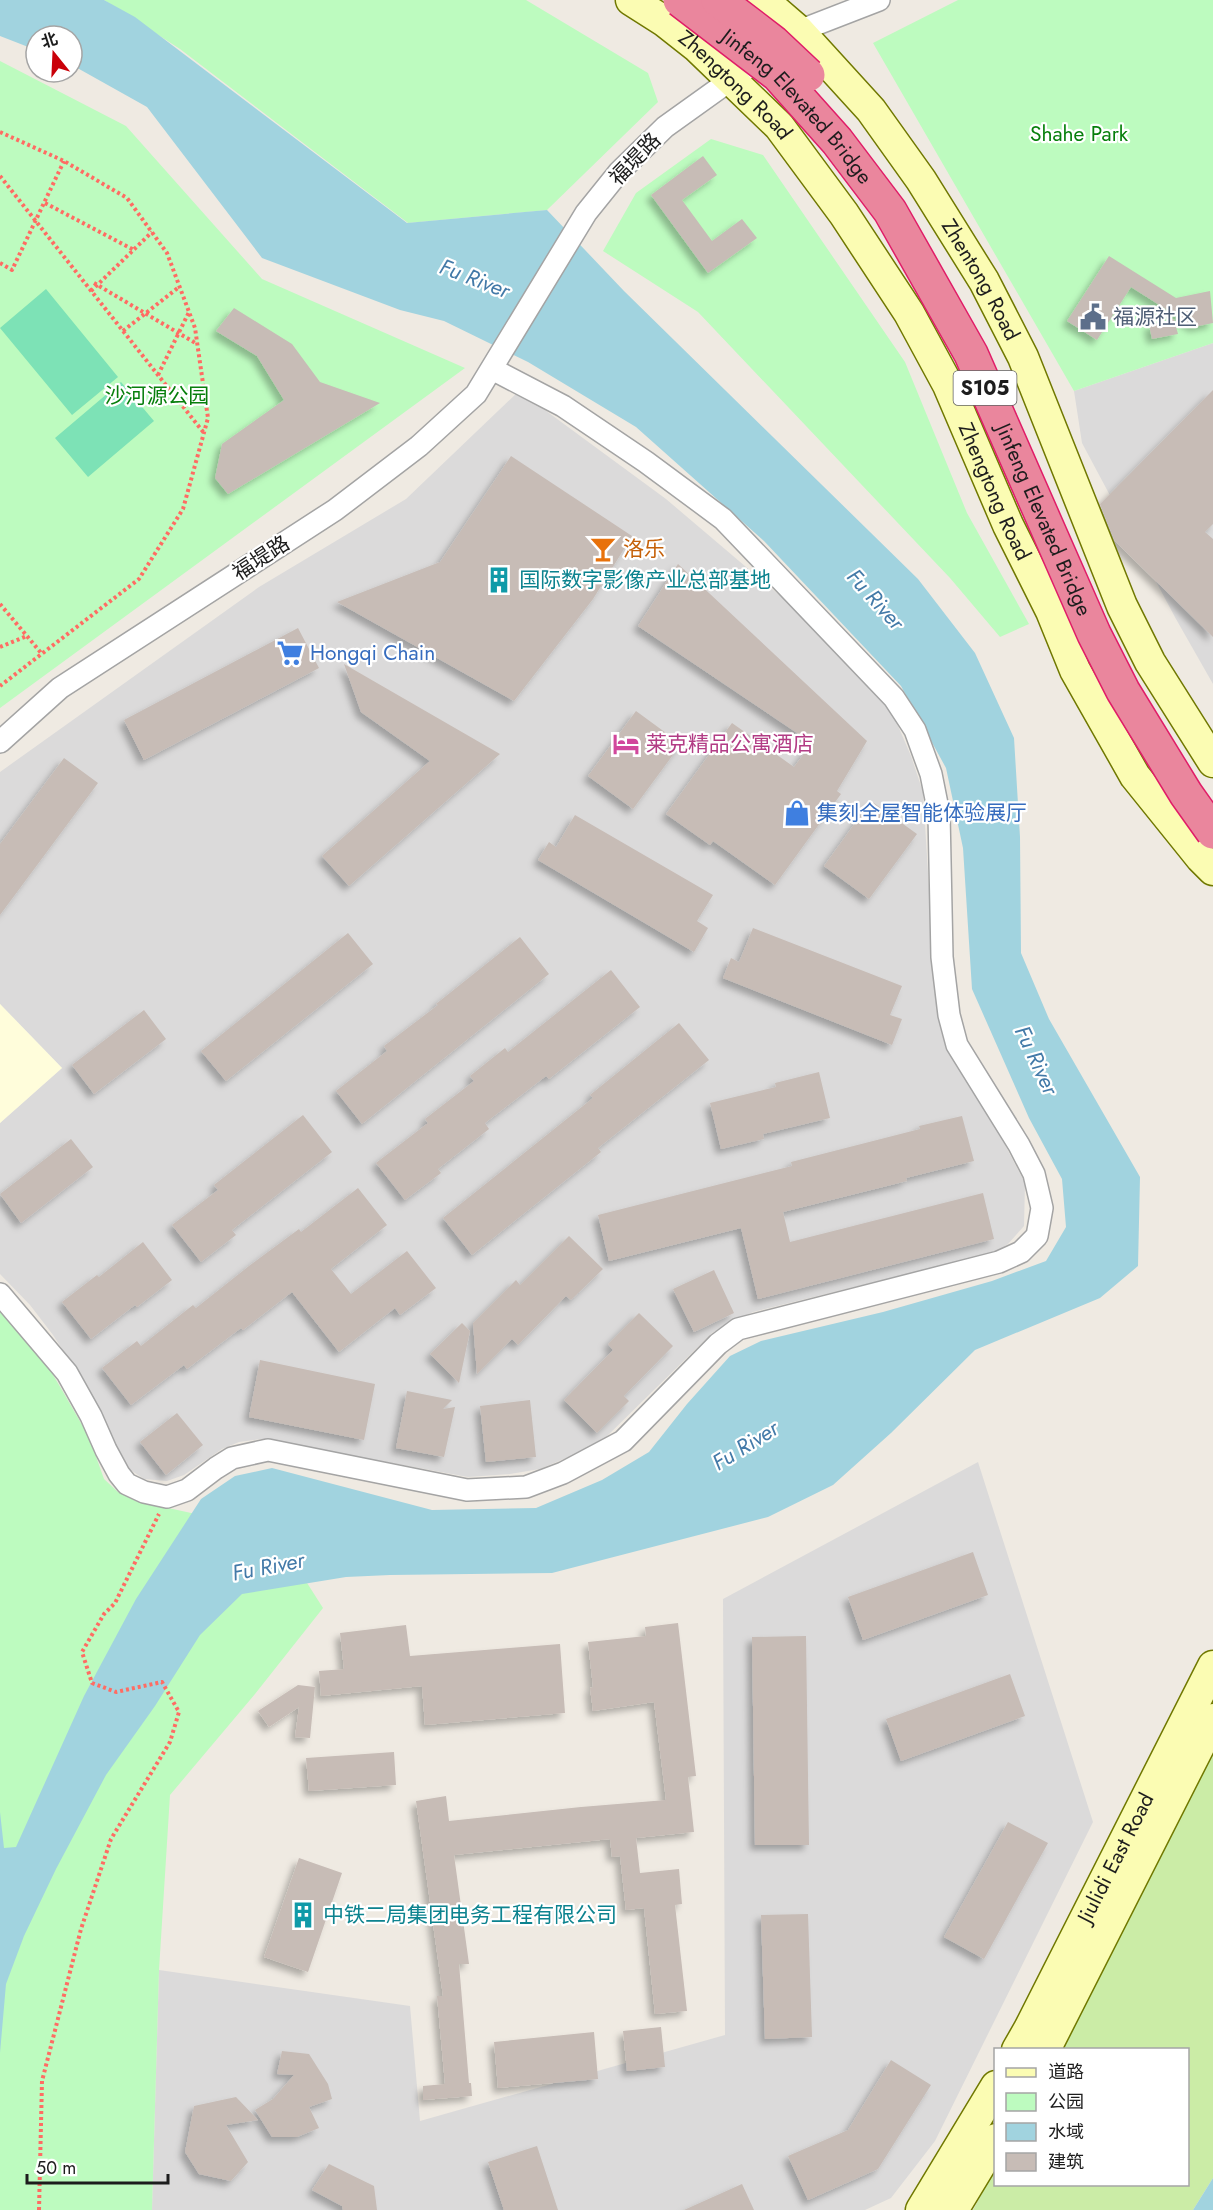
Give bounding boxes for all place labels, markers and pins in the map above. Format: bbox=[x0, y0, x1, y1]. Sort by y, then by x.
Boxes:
public building icon: 福源社区 bbox=[1078, 302, 1108, 332]
place label: 福源社区 bbox=[1113, 302, 1197, 332]
bar icon: 洛乐 bbox=[588, 534, 618, 564]
place label: 洛乐 bbox=[623, 534, 665, 564]
building icon: 国际数字影像产业总部基地 bbox=[484, 565, 514, 595]
place label: 国际数字影像产业总部基地 bbox=[519, 565, 771, 595]
supermarket icon: Hongqi Chain bbox=[275, 638, 305, 668]
place label: Hongqi Chain bbox=[310, 638, 435, 668]
hotel icon: 莱克精品公寓酒店 bbox=[611, 729, 641, 759]
place label: 莱克精品公寓酒店 bbox=[646, 729, 814, 759]
shop icon: 集刻全屋智能体验展厅 bbox=[782, 798, 812, 828]
place label: 集刻全屋智能体验展厅 bbox=[817, 798, 1027, 828]
building icon: 中铁二局集团电务工程有限公司 bbox=[288, 1900, 318, 1930]
place label: 中铁二局集团电务工程有限公司 bbox=[323, 1900, 617, 1930]

